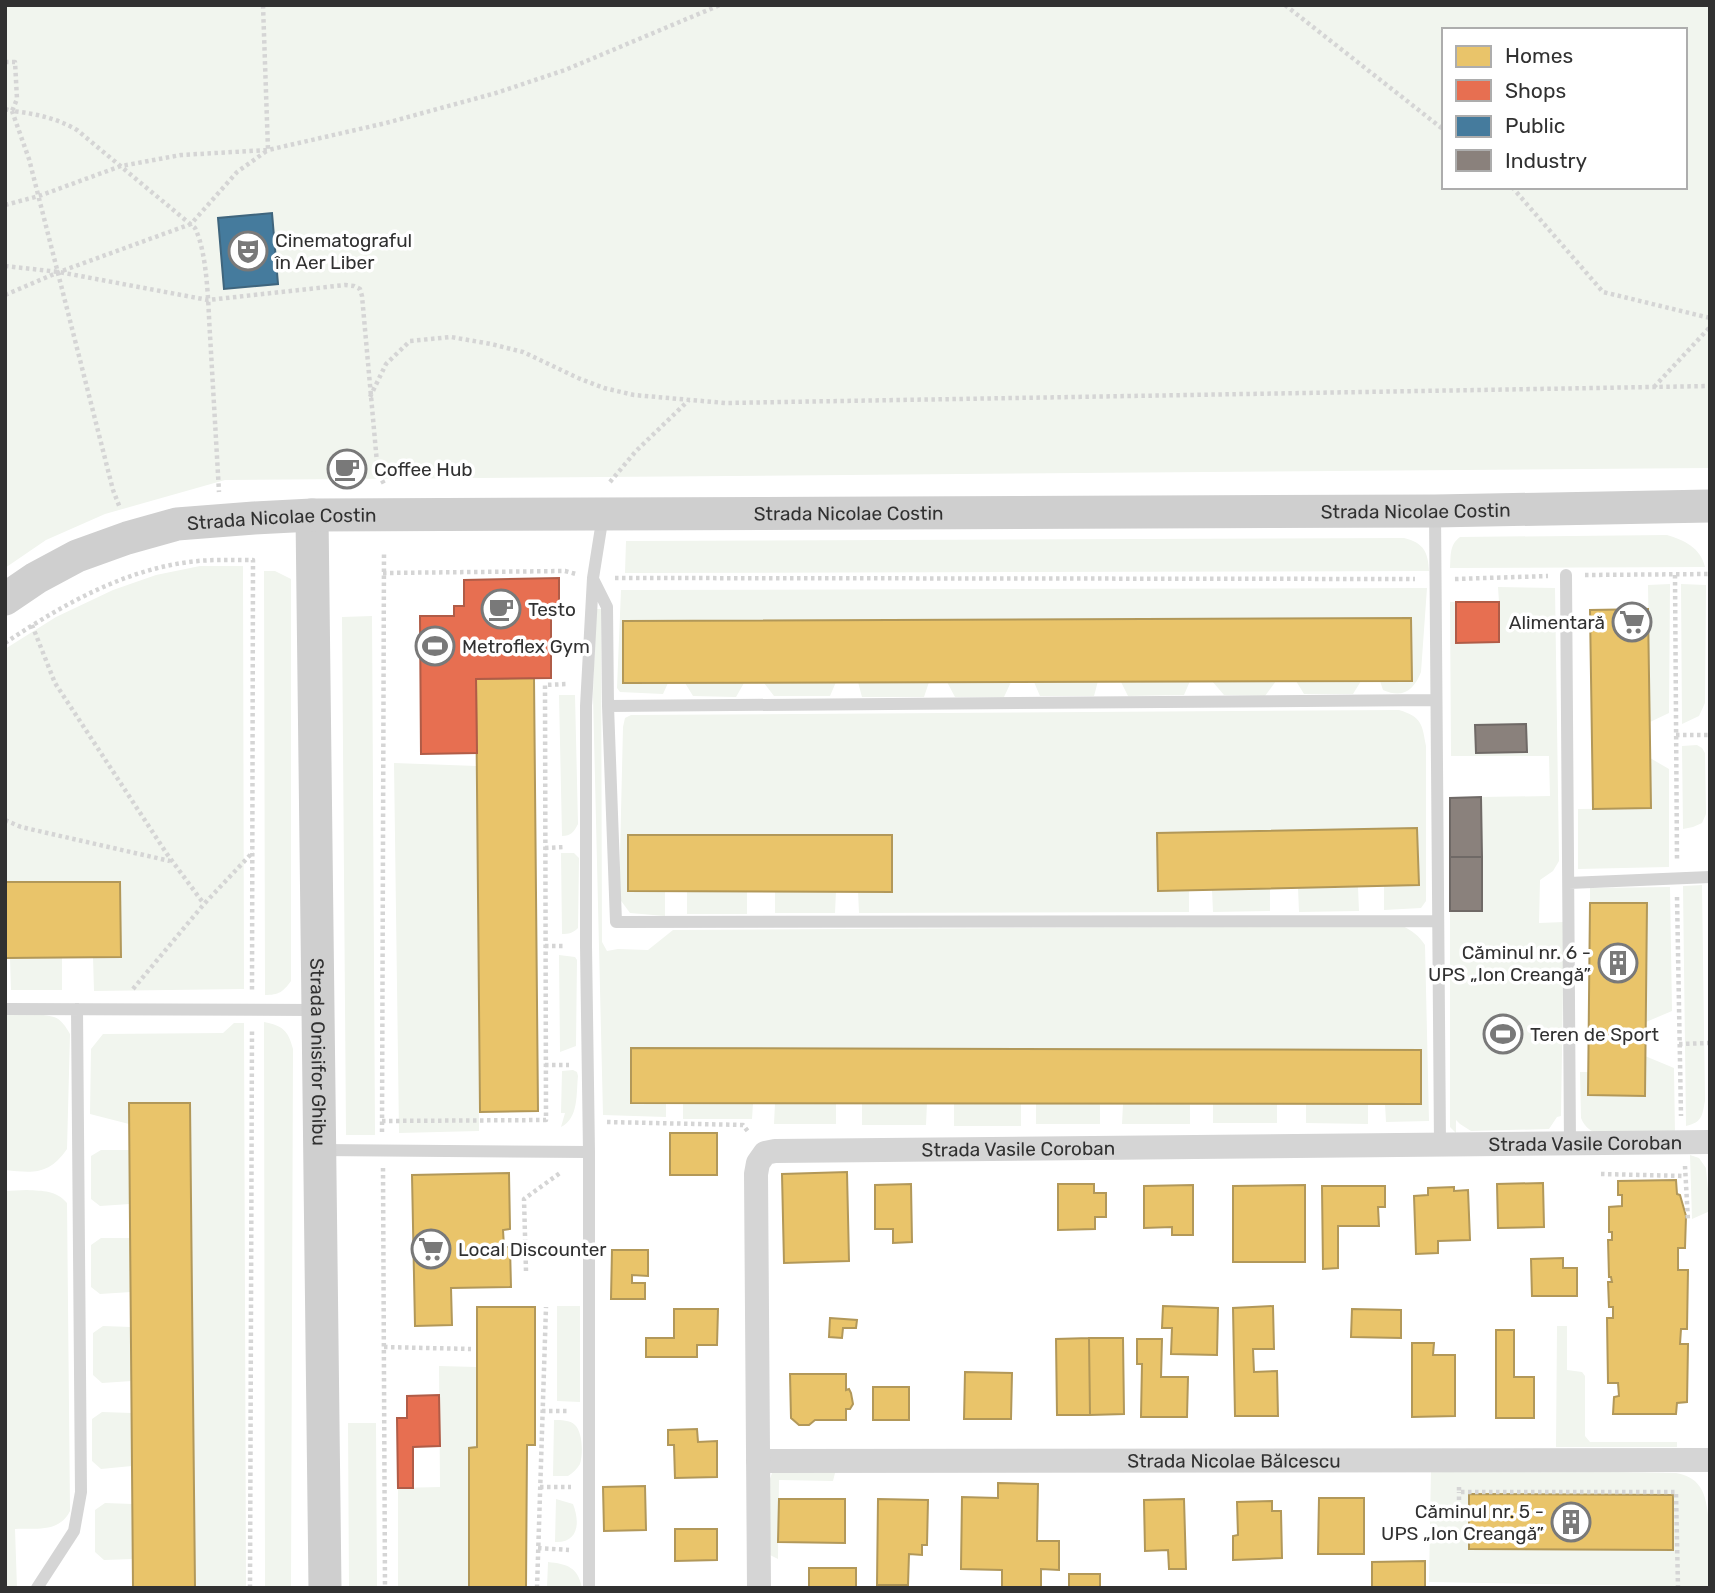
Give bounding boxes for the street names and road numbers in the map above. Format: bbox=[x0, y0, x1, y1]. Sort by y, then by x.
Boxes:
street label: Strada Nicolae Costin bbox=[1321, 499, 1511, 523]
street label: Strada Nicolae Costin bbox=[754, 502, 944, 525]
street label: Strada Nicolae Costin bbox=[186, 504, 377, 535]
street label: Strada Onisifor Ghibu bbox=[305, 958, 331, 1146]
street label: Strada Vasile Coroban bbox=[1488, 1131, 1682, 1156]
street label: Strada Vasile Coroban bbox=[921, 1137, 1115, 1162]
street label: Strada Nicolae Bălcescu bbox=[1127, 1449, 1341, 1473]

